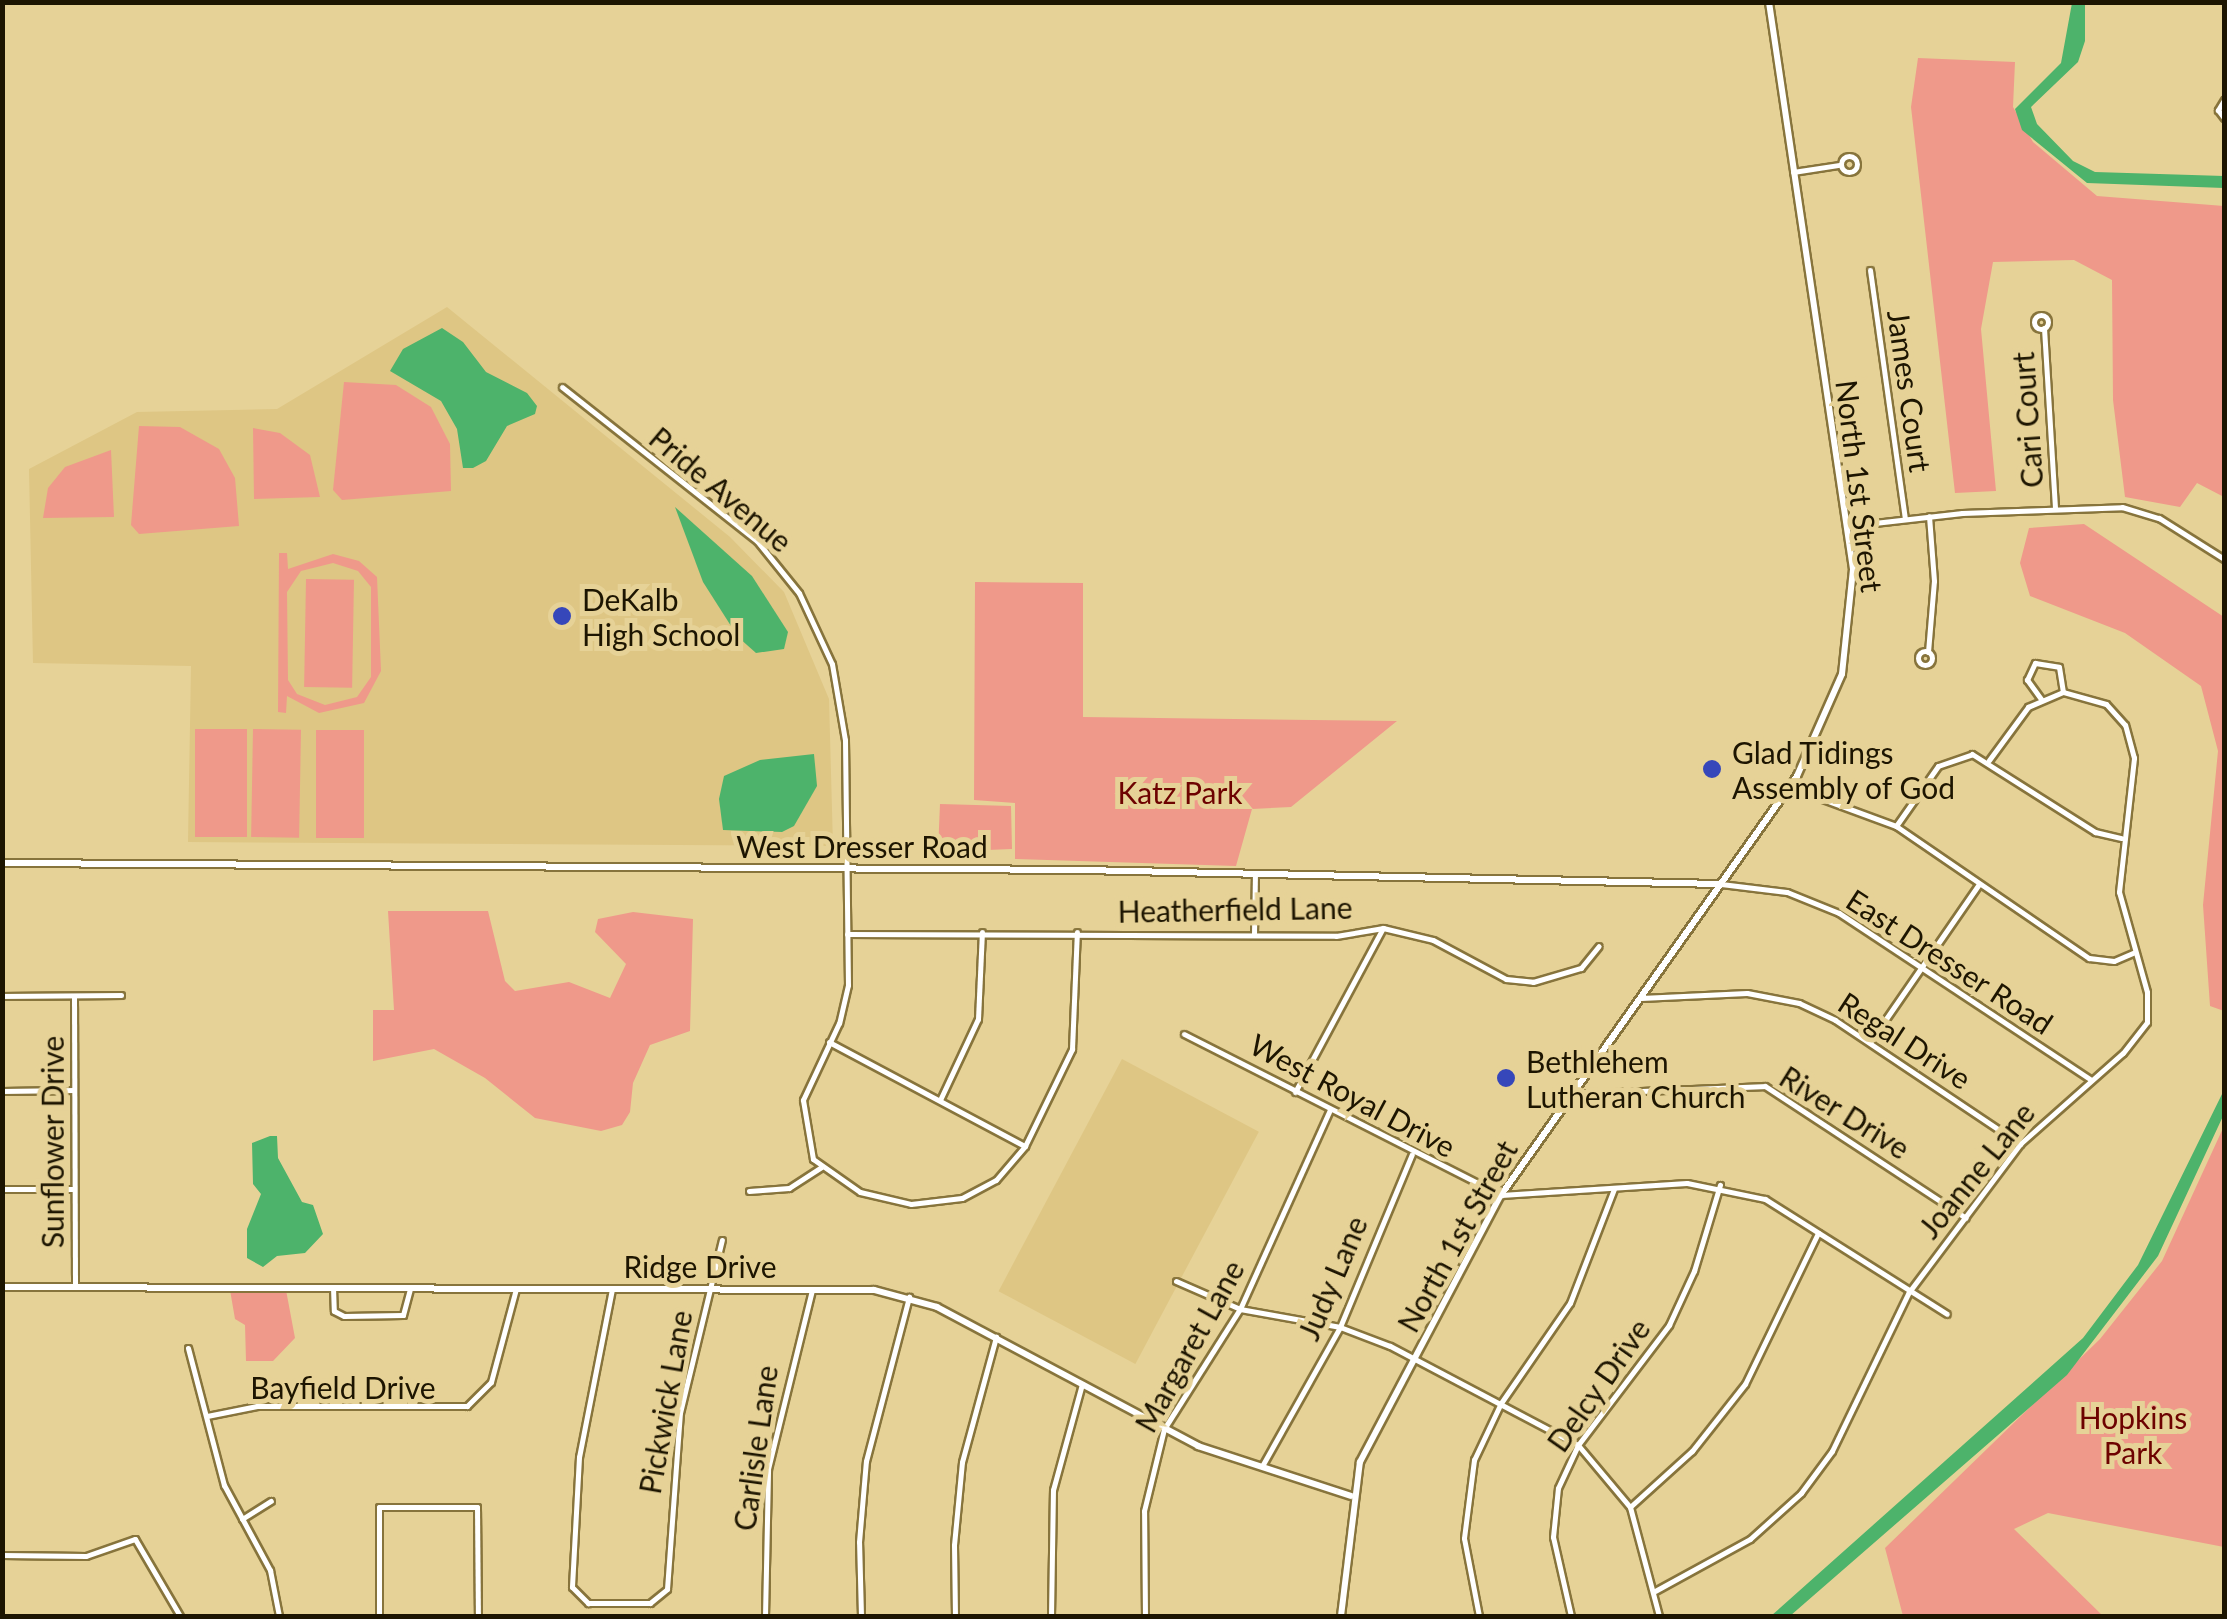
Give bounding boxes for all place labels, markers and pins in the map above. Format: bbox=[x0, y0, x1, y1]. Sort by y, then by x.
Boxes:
place label: DeKalb High School bbox=[582, 581, 740, 652]
marker: DeKalb High School bbox=[551, 605, 573, 627]
place label: Glad Tidings Assembly of God bbox=[1732, 734, 1956, 804]
marker: Glad Tidings Assembly of God bbox=[1701, 758, 1723, 780]
place label: Bethlehem Lutheran Church bbox=[1526, 1043, 1745, 1114]
marker: Bethlehem Lutheran Church bbox=[1495, 1067, 1517, 1089]

